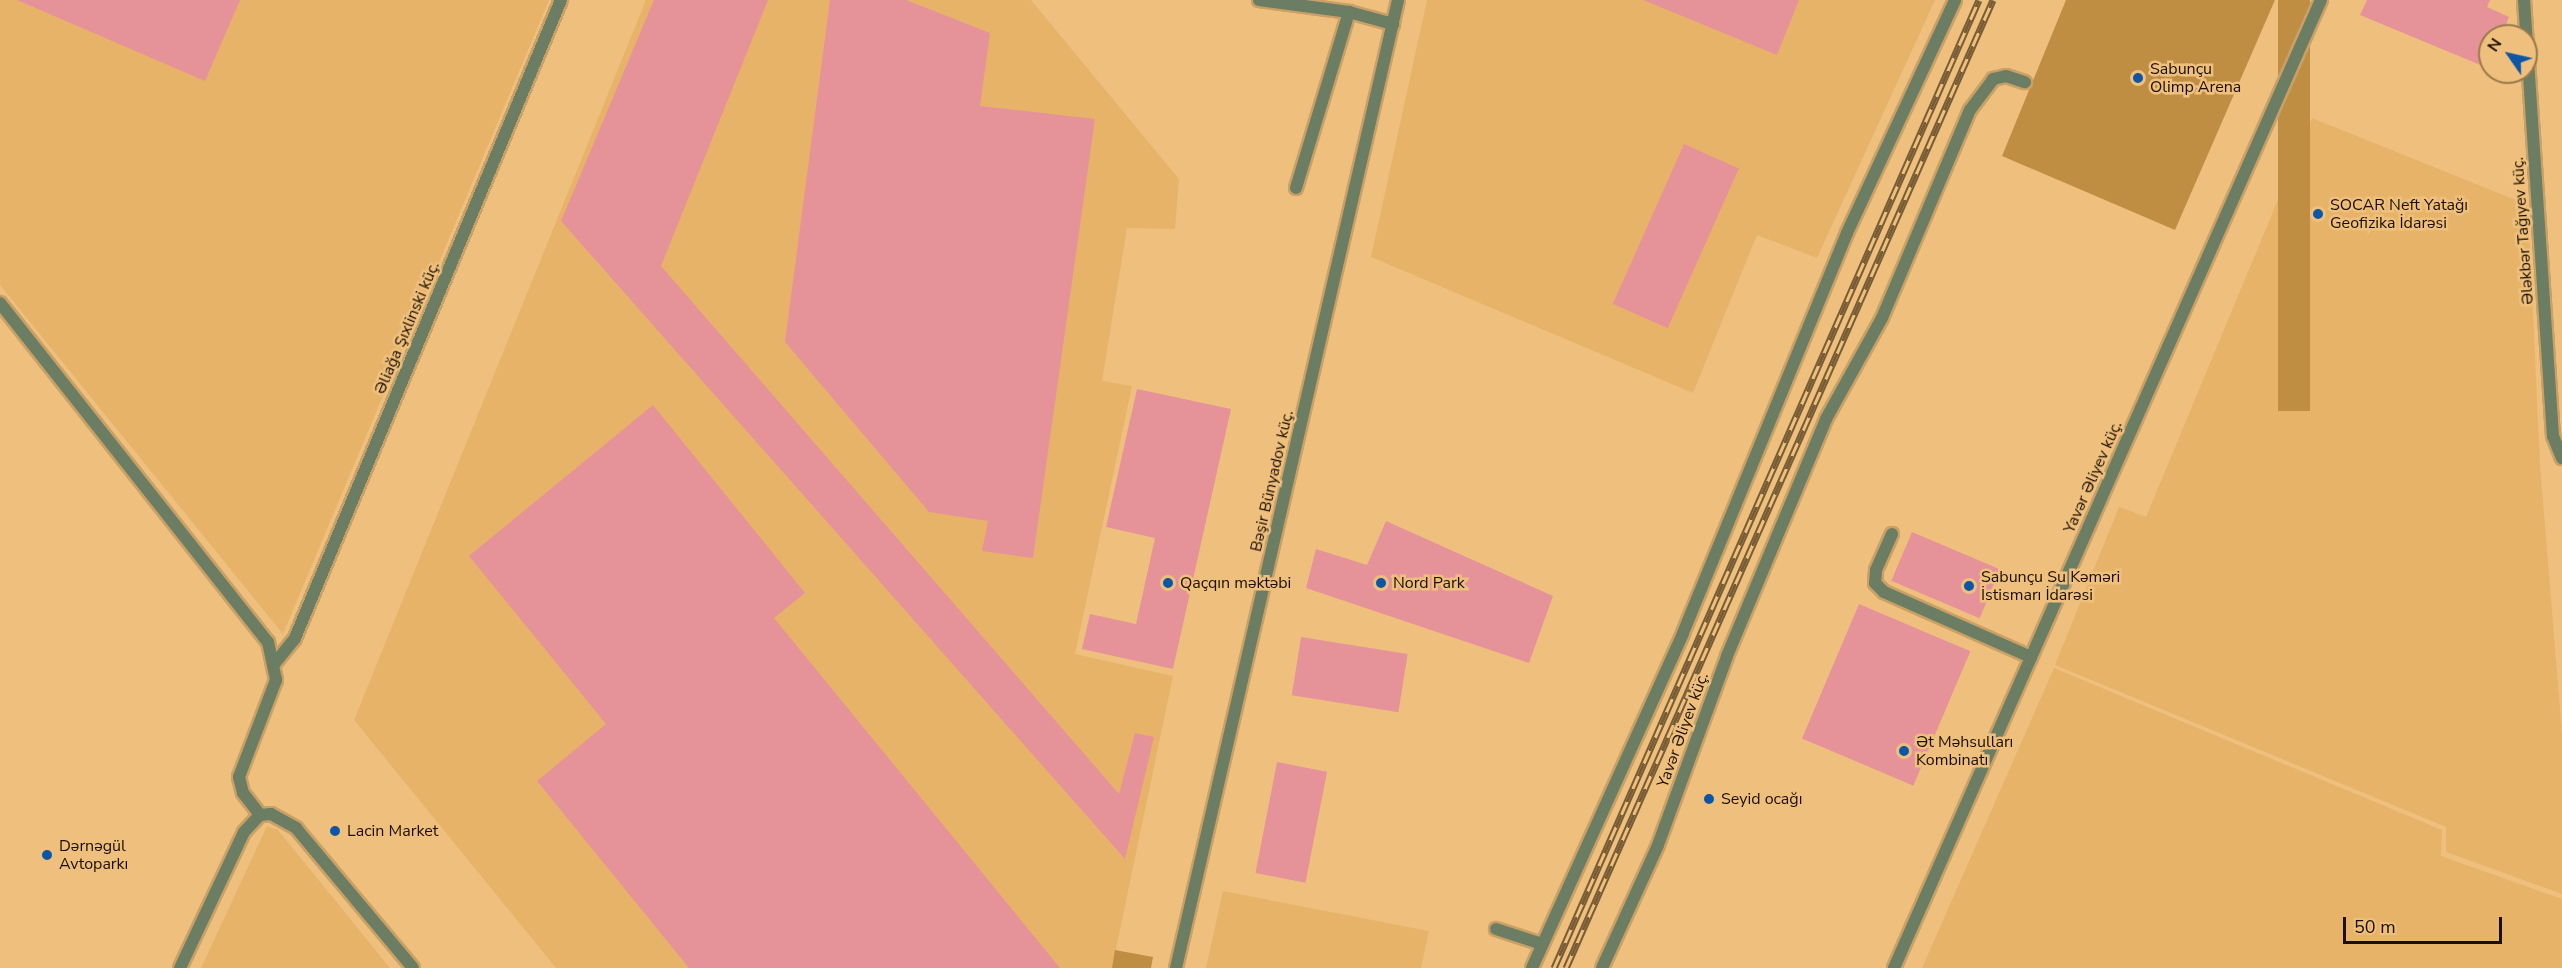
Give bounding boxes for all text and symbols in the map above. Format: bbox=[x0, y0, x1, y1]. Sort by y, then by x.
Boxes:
north arrow bbox=[2478, 24, 2538, 84]
text: N bbox=[2482, 34, 2507, 56]
place label: Sabunçu Olimp Arena bbox=[2150, 59, 2241, 97]
marker: Sabunçu Olimp Arena bbox=[2131, 71, 2145, 85]
street label: Ələkbər Tağıyev küç. bbox=[2508, 156, 2538, 306]
place label: SOCAR Neft Yatağı Geofizika İdarəsi bbox=[2330, 195, 2468, 233]
marker: SOCAR Neft Yatağı Geofizika İdarəsi bbox=[2311, 207, 2325, 221]
street label: Əliağa Şıxlinski küç. bbox=[370, 259, 444, 397]
street label: Bəşir Bünyadov küç. bbox=[1246, 408, 1298, 554]
street label: Yavər Əliyev küç. bbox=[2060, 418, 2126, 536]
place label: Sabunçu Su Kəməri İstismarı İdarəsi bbox=[1981, 567, 2120, 605]
place label: Qaçqın məktəbi bbox=[1180, 573, 1291, 593]
place label: Nord Park bbox=[1393, 573, 1465, 593]
marker: Qaçqın məktəbi bbox=[1161, 576, 1175, 590]
marker: Nord Park bbox=[1374, 576, 1388, 590]
marker: Sabunçu Su Kəməri İstismarı İdarəsi bbox=[1962, 579, 1976, 593]
street label: Yavər Əliyev küç. bbox=[1653, 670, 1713, 790]
place label: Ət Məhsulları Kombinatı bbox=[1916, 732, 2013, 770]
marker: Ət Məhsulları Kombinatı bbox=[1897, 744, 1911, 758]
place label: Seyid ocağı bbox=[1721, 789, 1802, 809]
marker: Seyid ocağı bbox=[1702, 792, 1716, 806]
place label: Lacin Market bbox=[347, 821, 438, 841]
marker: Lacin Market bbox=[328, 824, 342, 838]
place label: Dərnəgül Avtoparkı bbox=[59, 836, 128, 874]
marker: Dərnəgül Avtoparkı bbox=[40, 848, 54, 862]
scale bar bbox=[2346, 905, 2505, 943]
text: 50 m bbox=[2354, 915, 2396, 939]

